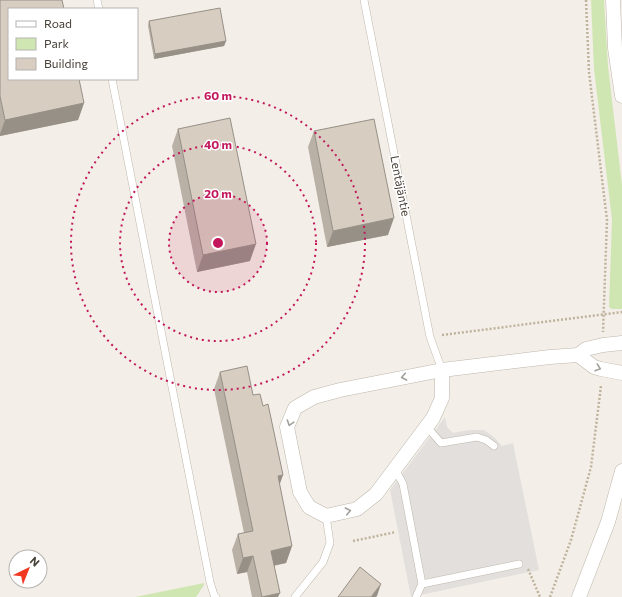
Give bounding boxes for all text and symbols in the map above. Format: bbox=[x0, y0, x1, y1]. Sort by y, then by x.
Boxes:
legend bbox=[8, 8, 138, 80]
text: Road bbox=[44, 16, 72, 30]
text: Park bbox=[44, 36, 70, 50]
text: Building bbox=[44, 56, 88, 70]
text: 60 m bbox=[204, 88, 232, 102]
text: 40 m bbox=[204, 137, 232, 151]
street label: Lentäjäntie bbox=[388, 154, 414, 217]
text: 20 m bbox=[204, 186, 232, 200]
centre of rings bbox=[211, 236, 225, 250]
one-way arrow bbox=[595, 363, 602, 371]
one-way arrow bbox=[401, 373, 407, 381]
one-way arrow bbox=[286, 420, 294, 427]
one-way arrow bbox=[345, 508, 351, 516]
north arrow bbox=[8, 549, 48, 589]
text: N bbox=[28, 554, 43, 569]

